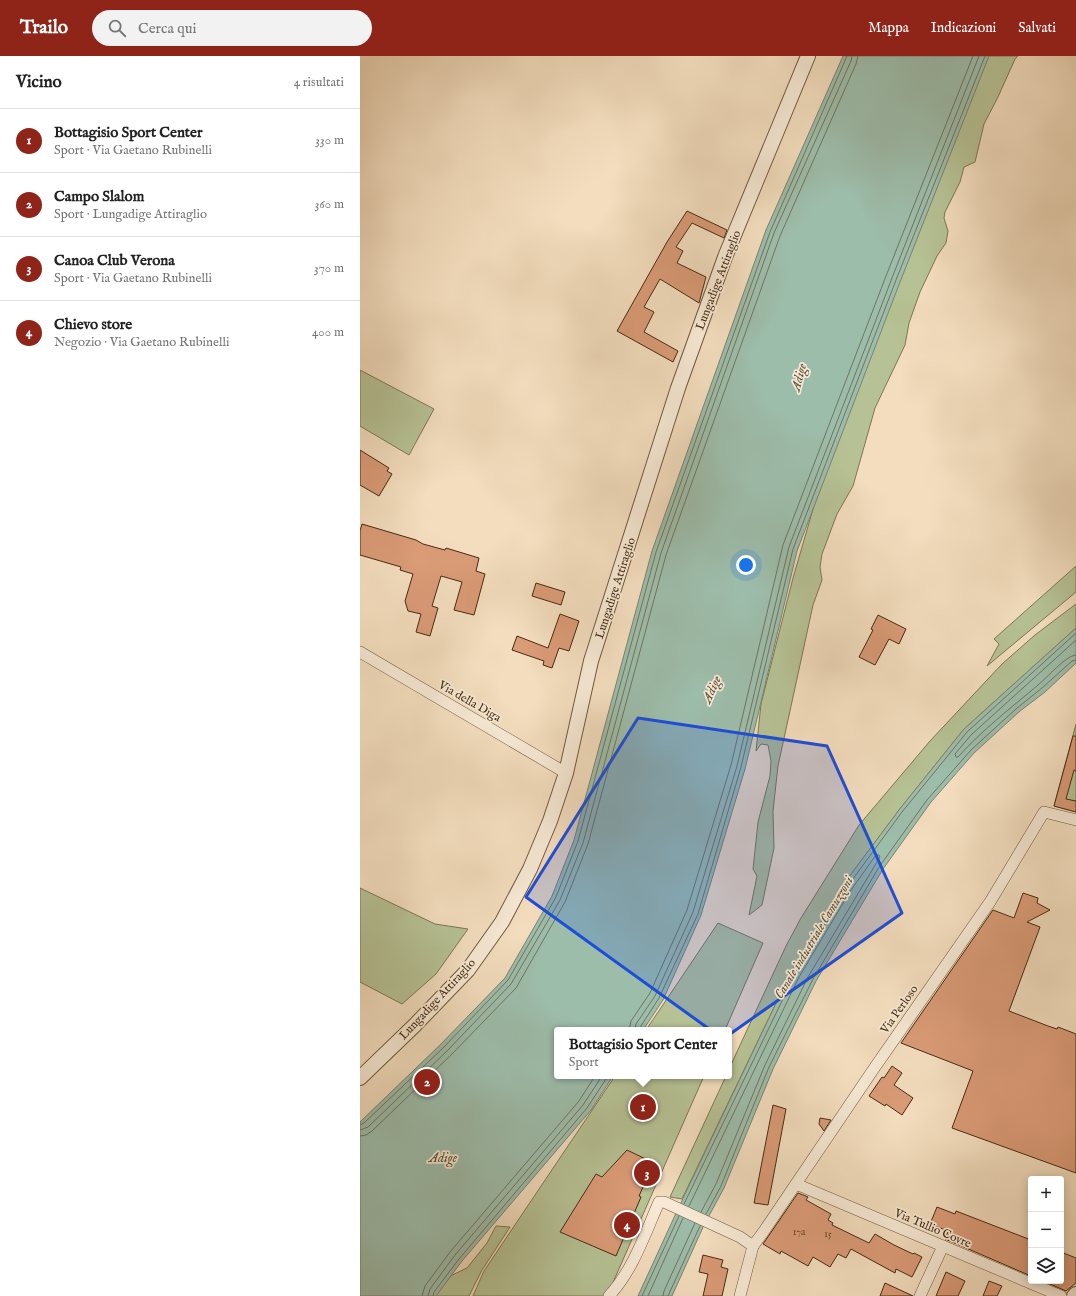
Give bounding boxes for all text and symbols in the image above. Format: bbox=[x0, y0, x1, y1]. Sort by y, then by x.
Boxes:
search box bbox=[92, 10, 372, 46]
text: Trailo bbox=[20, 16, 68, 40]
icon: search bbox=[106, 17, 128, 39]
text: Cerca qui bbox=[138, 19, 197, 38]
text: Mappa bbox=[868, 19, 909, 37]
text: Indicazioni bbox=[931, 19, 996, 37]
text: Salvati bbox=[1018, 19, 1056, 37]
text: Vicino bbox=[16, 72, 62, 93]
text: 4 risultati bbox=[294, 74, 344, 91]
text: Bottagisio Sport Center bbox=[54, 123, 202, 142]
text: 1 bbox=[27, 132, 31, 149]
text: 330 m bbox=[315, 132, 344, 149]
text: Sport · Via Gaetano Rubinelli bbox=[54, 142, 212, 159]
text: Campo Slalom bbox=[54, 187, 144, 206]
text: 2 bbox=[26, 196, 32, 213]
text: 360 m bbox=[314, 196, 344, 213]
text: Sport · Lungadige Attiraglio bbox=[54, 206, 207, 223]
street label: Lungadige Attiraglio bbox=[693, 228, 745, 332]
text: Canoa Club Verona bbox=[54, 251, 175, 270]
text: 3 bbox=[27, 260, 31, 277]
text: 370 m bbox=[314, 260, 344, 277]
text: Sport · Via Gaetano Rubinelli bbox=[54, 270, 212, 287]
text: Chievo store bbox=[54, 315, 132, 334]
text: 4 bbox=[26, 324, 32, 341]
text: 400 m bbox=[312, 324, 344, 341]
text: Negozio · Via Gaetano Rubinelli bbox=[54, 334, 230, 351]
water label: Adige bbox=[787, 361, 812, 395]
street label: Lungadige Attiraglio bbox=[592, 535, 639, 641]
your location bbox=[736, 555, 756, 575]
water label: Adige bbox=[698, 673, 727, 708]
street label: Via della Diga bbox=[435, 677, 504, 726]
water label: Canale industriale Camuzzoni bbox=[771, 872, 858, 1002]
street label: Lungadige Attiraglio bbox=[396, 955, 479, 1043]
street label: Via Perloso bbox=[877, 982, 922, 1037]
popup bbox=[554, 1027, 732, 1079]
text: Bottagisio Sport Center bbox=[569, 1035, 717, 1054]
text: Sport bbox=[569, 1054, 599, 1071]
pin: 2 bbox=[414, 1067, 440, 1097]
pin: 1 bbox=[630, 1092, 656, 1122]
water label: Adige bbox=[427, 1150, 458, 1168]
pin: 3 bbox=[634, 1158, 660, 1188]
map controls bbox=[1028, 1176, 1064, 1284]
button: + bbox=[1028, 1176, 1064, 1212]
street label: Via Tullio Covre bbox=[891, 1205, 974, 1252]
pin: 4 bbox=[614, 1210, 640, 1240]
button: − bbox=[1028, 1212, 1064, 1248]
house number: 17a bbox=[793, 1226, 806, 1239]
house number: 15 bbox=[824, 1228, 832, 1241]
button: layers bbox=[1028, 1248, 1064, 1284]

